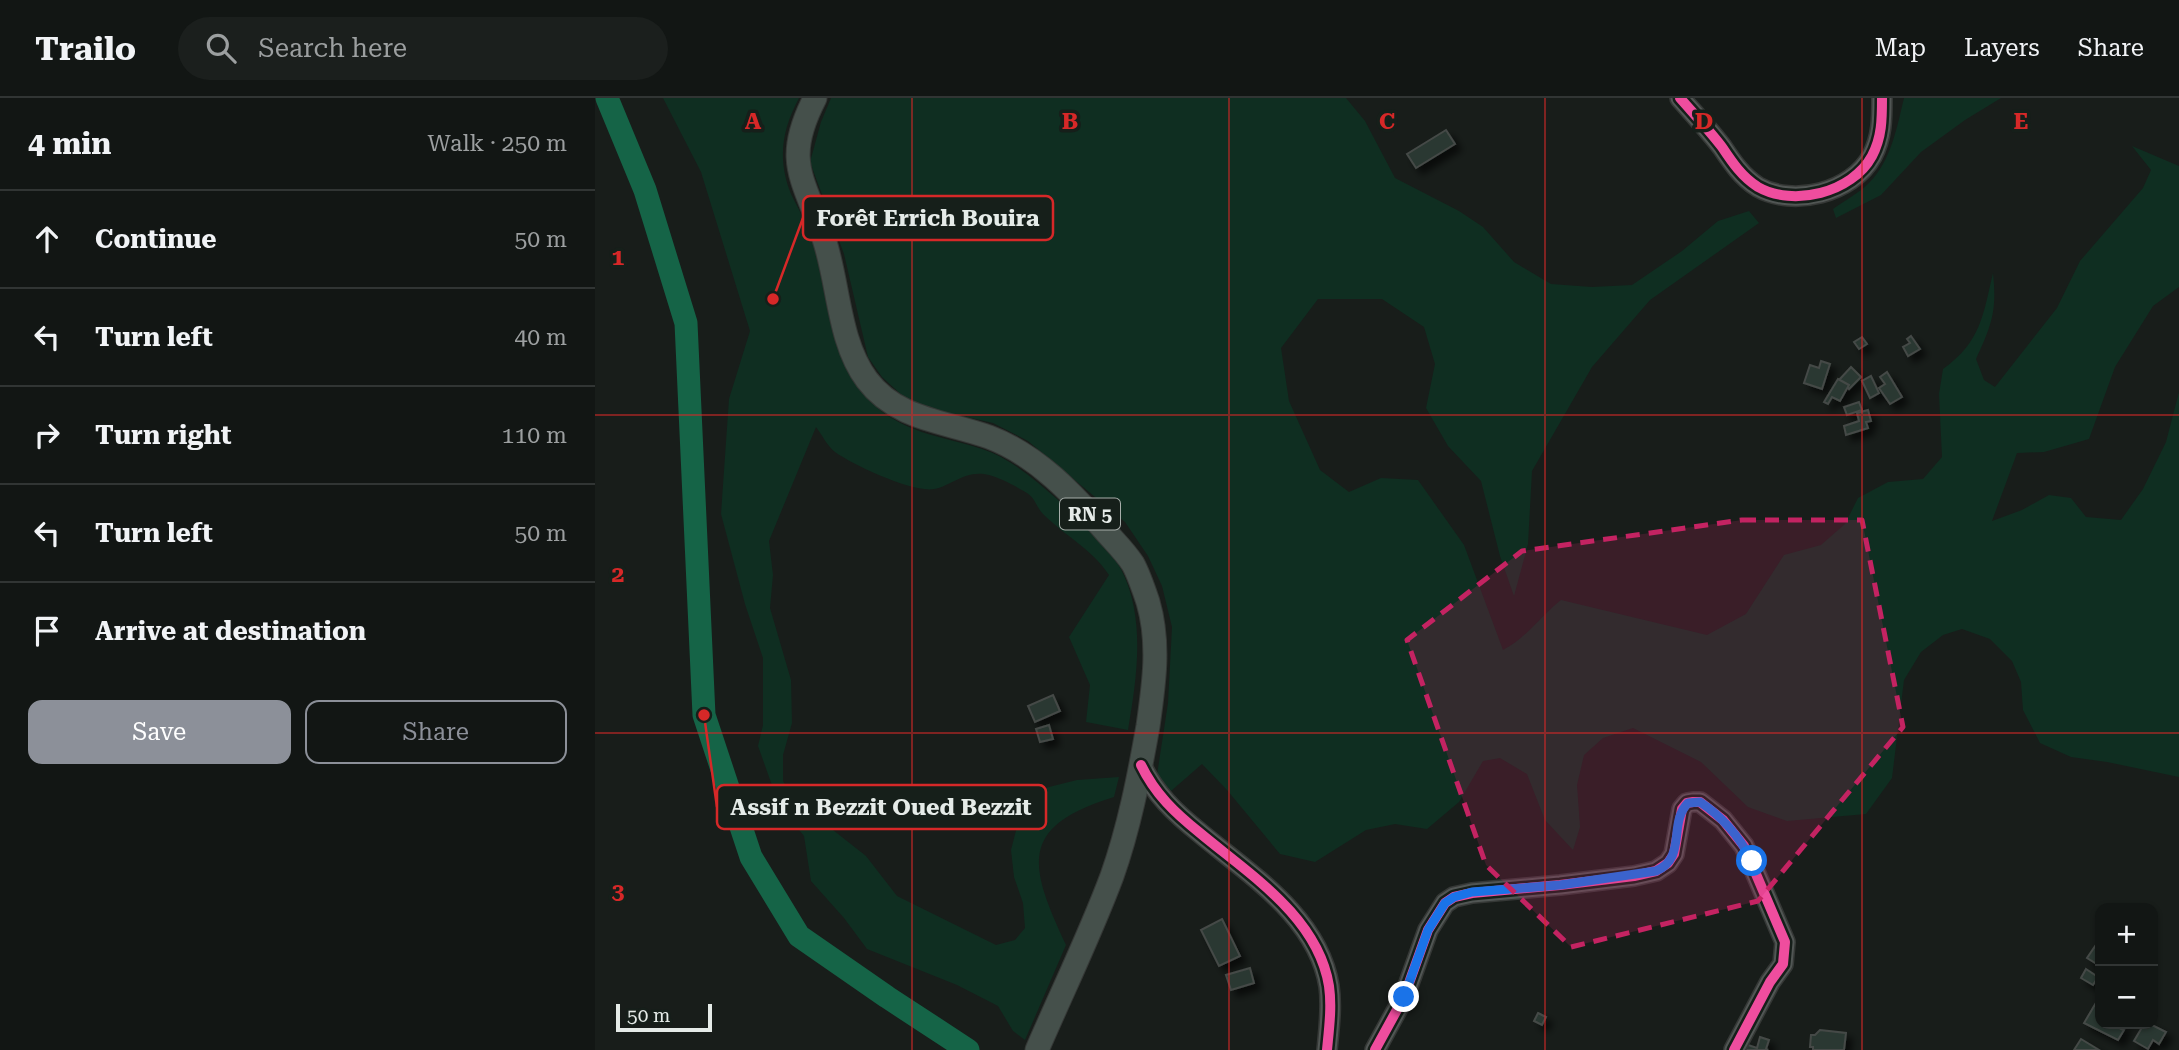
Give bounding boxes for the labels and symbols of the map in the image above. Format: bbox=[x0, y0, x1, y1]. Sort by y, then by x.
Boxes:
text: A bbox=[745, 108, 762, 135]
text: B bbox=[1062, 108, 1078, 135]
text: C bbox=[1379, 108, 1395, 135]
text: D bbox=[1695, 108, 1713, 135]
text: E bbox=[2014, 108, 2028, 135]
callout: Forêt Errich Bouira bbox=[803, 196, 1053, 240]
text: Forêt Errich Bouira bbox=[817, 205, 1040, 232]
text: 1 bbox=[612, 244, 625, 271]
road number: RN 5 bbox=[1060, 498, 1120, 530]
text: 2 bbox=[612, 561, 624, 588]
callout: Assif n Bezzit Oued Bezzit bbox=[717, 785, 1046, 829]
text: Assif n Bezzit Oued Bezzit bbox=[730, 794, 1032, 821]
route start bbox=[1736, 845, 1767, 876]
text: 3 bbox=[612, 878, 625, 905]
route end bbox=[1388, 981, 1419, 1012]
scale bar bbox=[616, 1001, 712, 1033]

